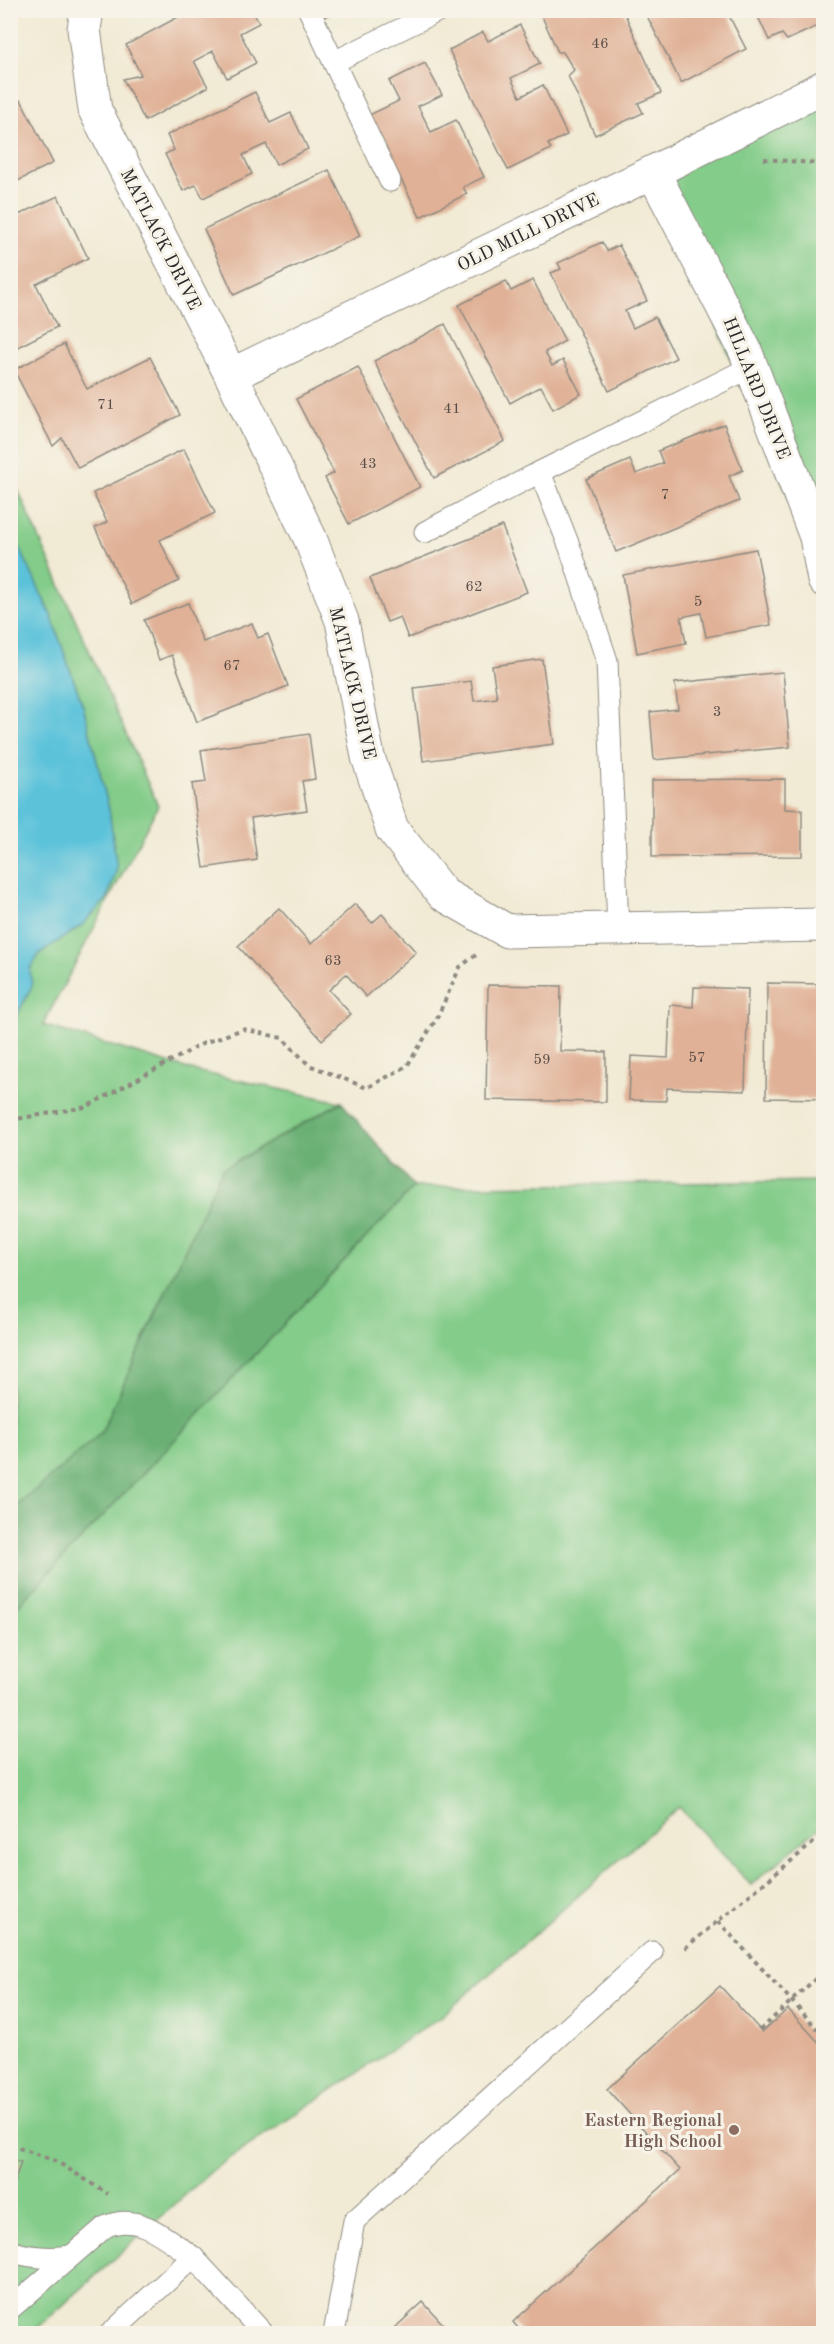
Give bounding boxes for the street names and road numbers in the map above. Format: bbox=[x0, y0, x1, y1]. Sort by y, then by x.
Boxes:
street label: MATLACK DRIVE bbox=[117, 166, 204, 313]
street label: OLD MILL DRIVE bbox=[455, 191, 602, 275]
street label: HILLARD DRIVE bbox=[719, 315, 793, 462]
street label: MATLACK DRIVE bbox=[326, 605, 378, 761]

